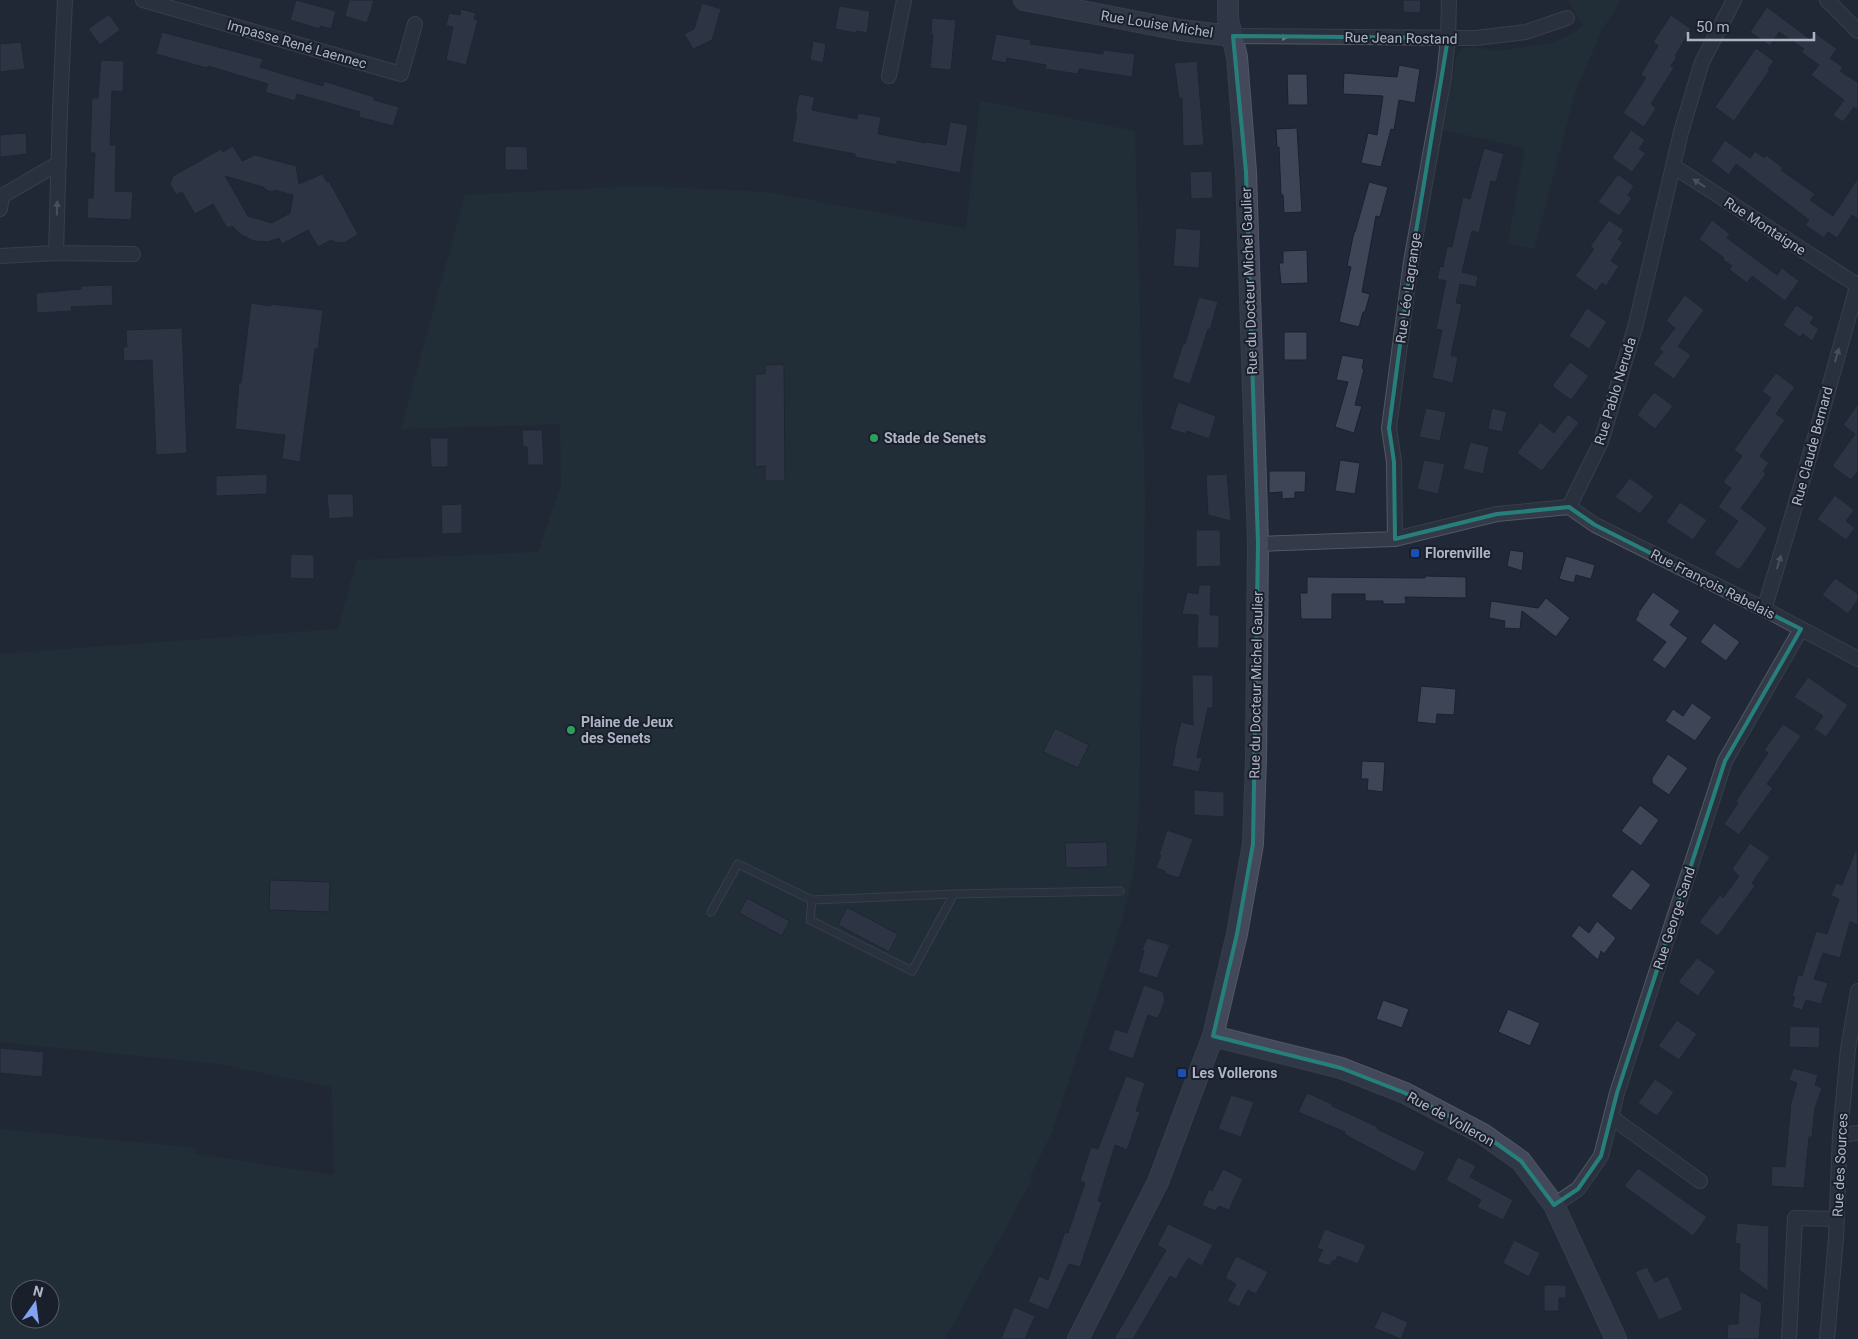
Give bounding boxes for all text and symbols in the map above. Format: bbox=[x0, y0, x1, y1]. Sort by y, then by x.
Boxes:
street label: Rue Louise Michel bbox=[1100, 7, 1214, 41]
scale bar bbox=[1688, 10, 1814, 42]
street label: Impasse René Laennec bbox=[225, 16, 369, 72]
text: 50 m bbox=[1696, 18, 1730, 36]
street label: Rue Jean Rostand bbox=[1344, 29, 1458, 47]
one-way arrow bbox=[1274, 33, 1290, 41]
one-way arrow bbox=[1692, 178, 1706, 188]
street label: Rue du Docteur Michel Gaulier bbox=[1238, 187, 1260, 375]
street label: Rue Montaigne bbox=[1721, 194, 1809, 258]
one-way arrow bbox=[54, 200, 62, 216]
street label: Rue Léo Lagrange bbox=[1392, 232, 1424, 344]
street label: Rue Pablo Neruda bbox=[1591, 335, 1639, 447]
one-way arrow bbox=[1834, 348, 1842, 363]
street label: Rue Claude Bernard bbox=[1788, 385, 1836, 507]
place label: Stade de Senets bbox=[884, 430, 986, 446]
marker: Stade de Senets bbox=[868, 432, 880, 444]
place label: Florenville bbox=[1425, 545, 1491, 561]
street label: Rue François Rabelais bbox=[1648, 546, 1778, 622]
marker: Florenville bbox=[1409, 547, 1421, 559]
one-way arrow bbox=[1775, 554, 1783, 569]
street label: Rue du Docteur Michel Gaulier bbox=[1246, 591, 1266, 779]
place label: Plaine de Jeux des Senets bbox=[581, 714, 674, 746]
marker: Plaine de Jeux des Senets bbox=[565, 724, 577, 736]
street label: Rue George Sand bbox=[1650, 865, 1698, 971]
place label: Les Vollerons bbox=[1192, 1065, 1277, 1081]
marker: Les Vollerons bbox=[1176, 1067, 1188, 1079]
street label: Rue de Volleron bbox=[1405, 1088, 1497, 1150]
street label: Rue des Sources bbox=[1829, 1113, 1851, 1217]
north arrow bbox=[10, 1279, 60, 1329]
text: N bbox=[31, 1282, 45, 1300]

